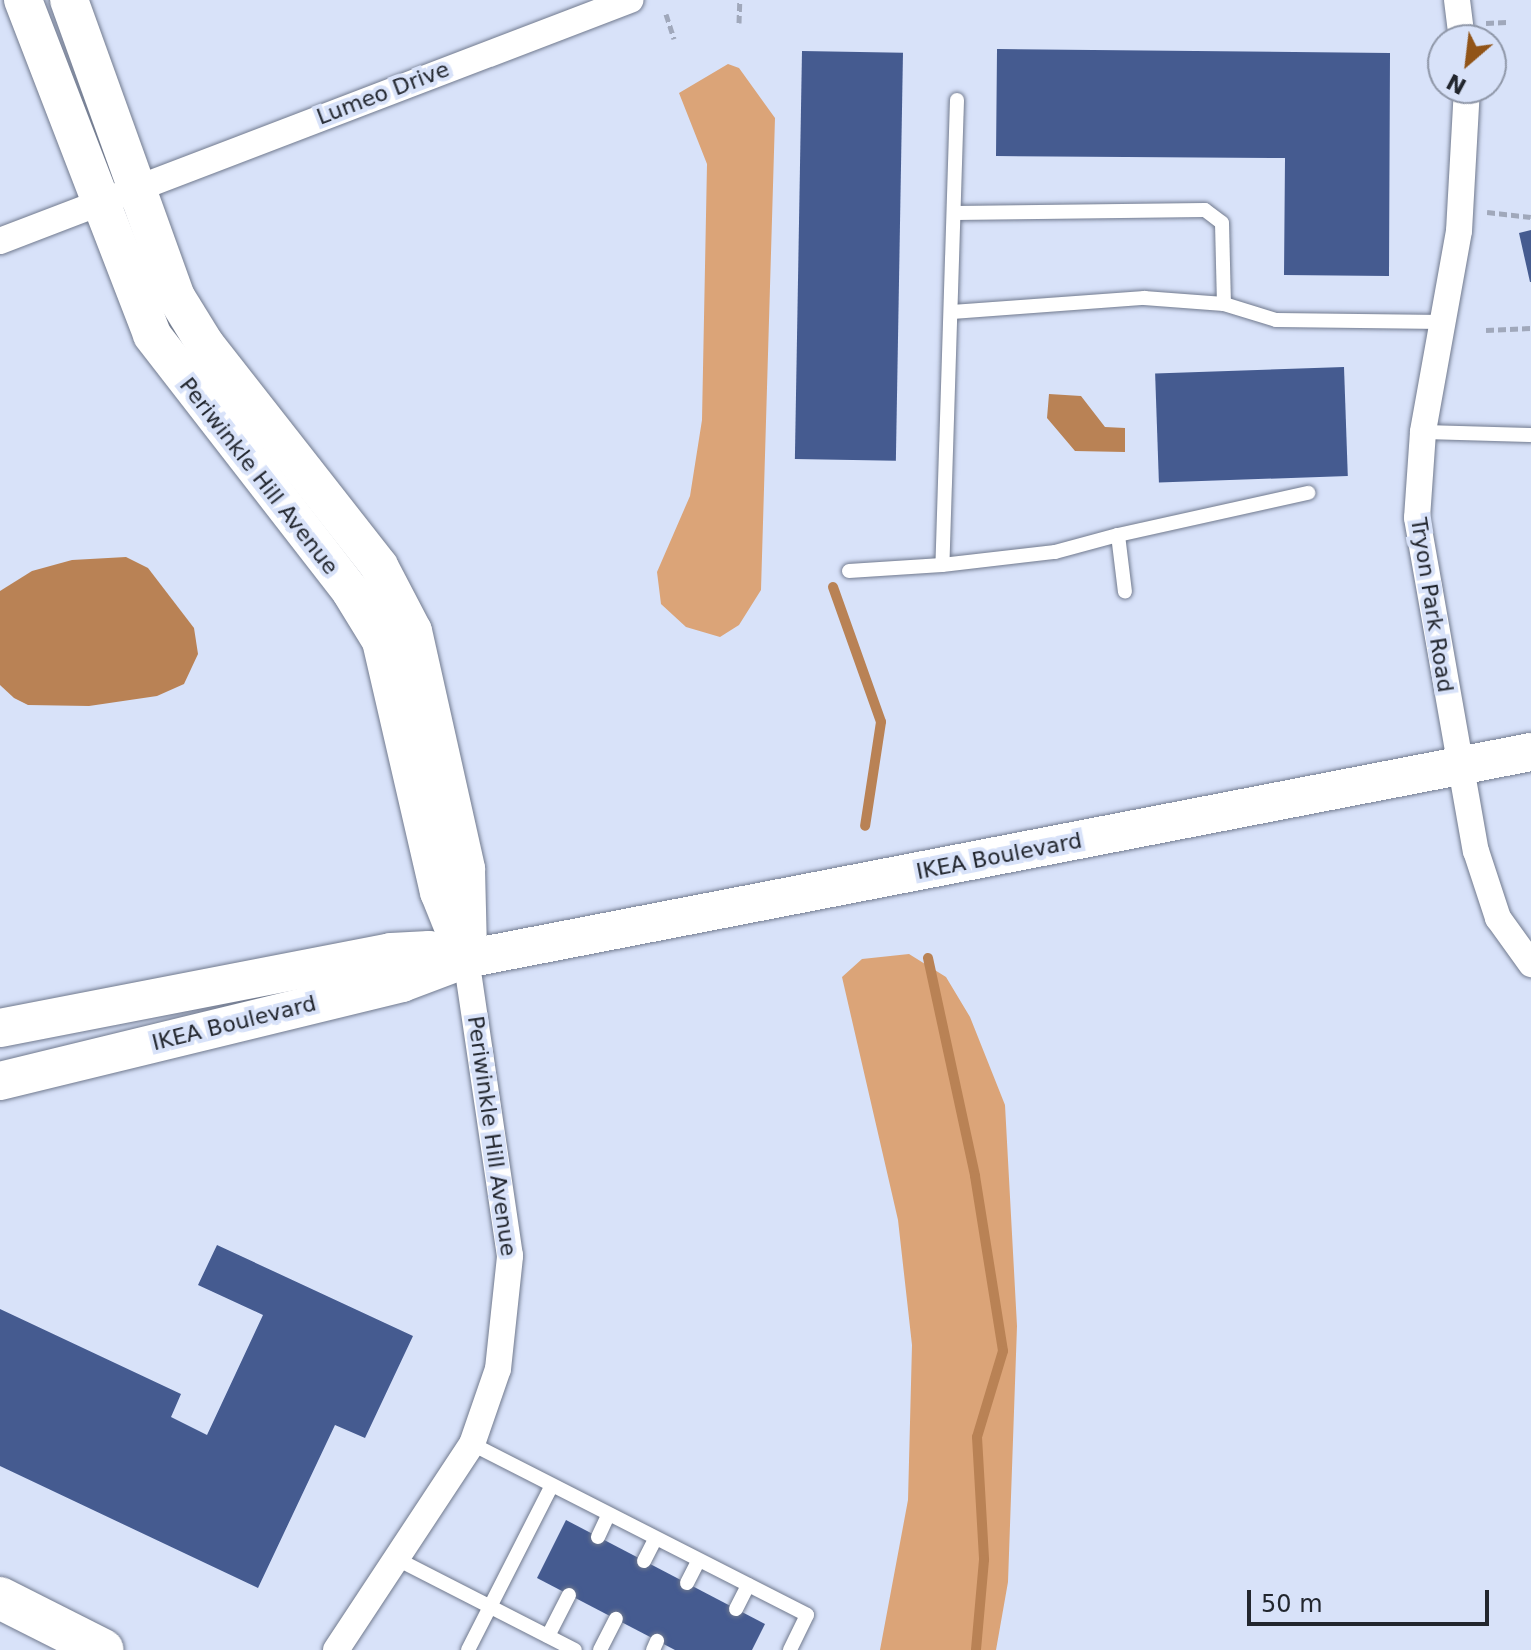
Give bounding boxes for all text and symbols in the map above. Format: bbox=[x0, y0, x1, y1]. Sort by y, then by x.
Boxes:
north arrow bbox=[1427, 24, 1507, 104]
street label: Lumeo Drive bbox=[313, 56, 453, 130]
text: N bbox=[1442, 69, 1470, 99]
street label: Periwinkle Hill Avenue bbox=[174, 372, 344, 580]
street label: Tryon Park Road bbox=[1405, 516, 1459, 694]
street label: IKEA Boulevard bbox=[914, 827, 1084, 885]
street label: IKEA Boulevard bbox=[149, 990, 319, 1056]
street label: Periwinkle Hill Avenue bbox=[462, 1014, 522, 1258]
scale bar bbox=[1251, 1574, 1493, 1624]
text: 50 m bbox=[1261, 1590, 1323, 1618]

